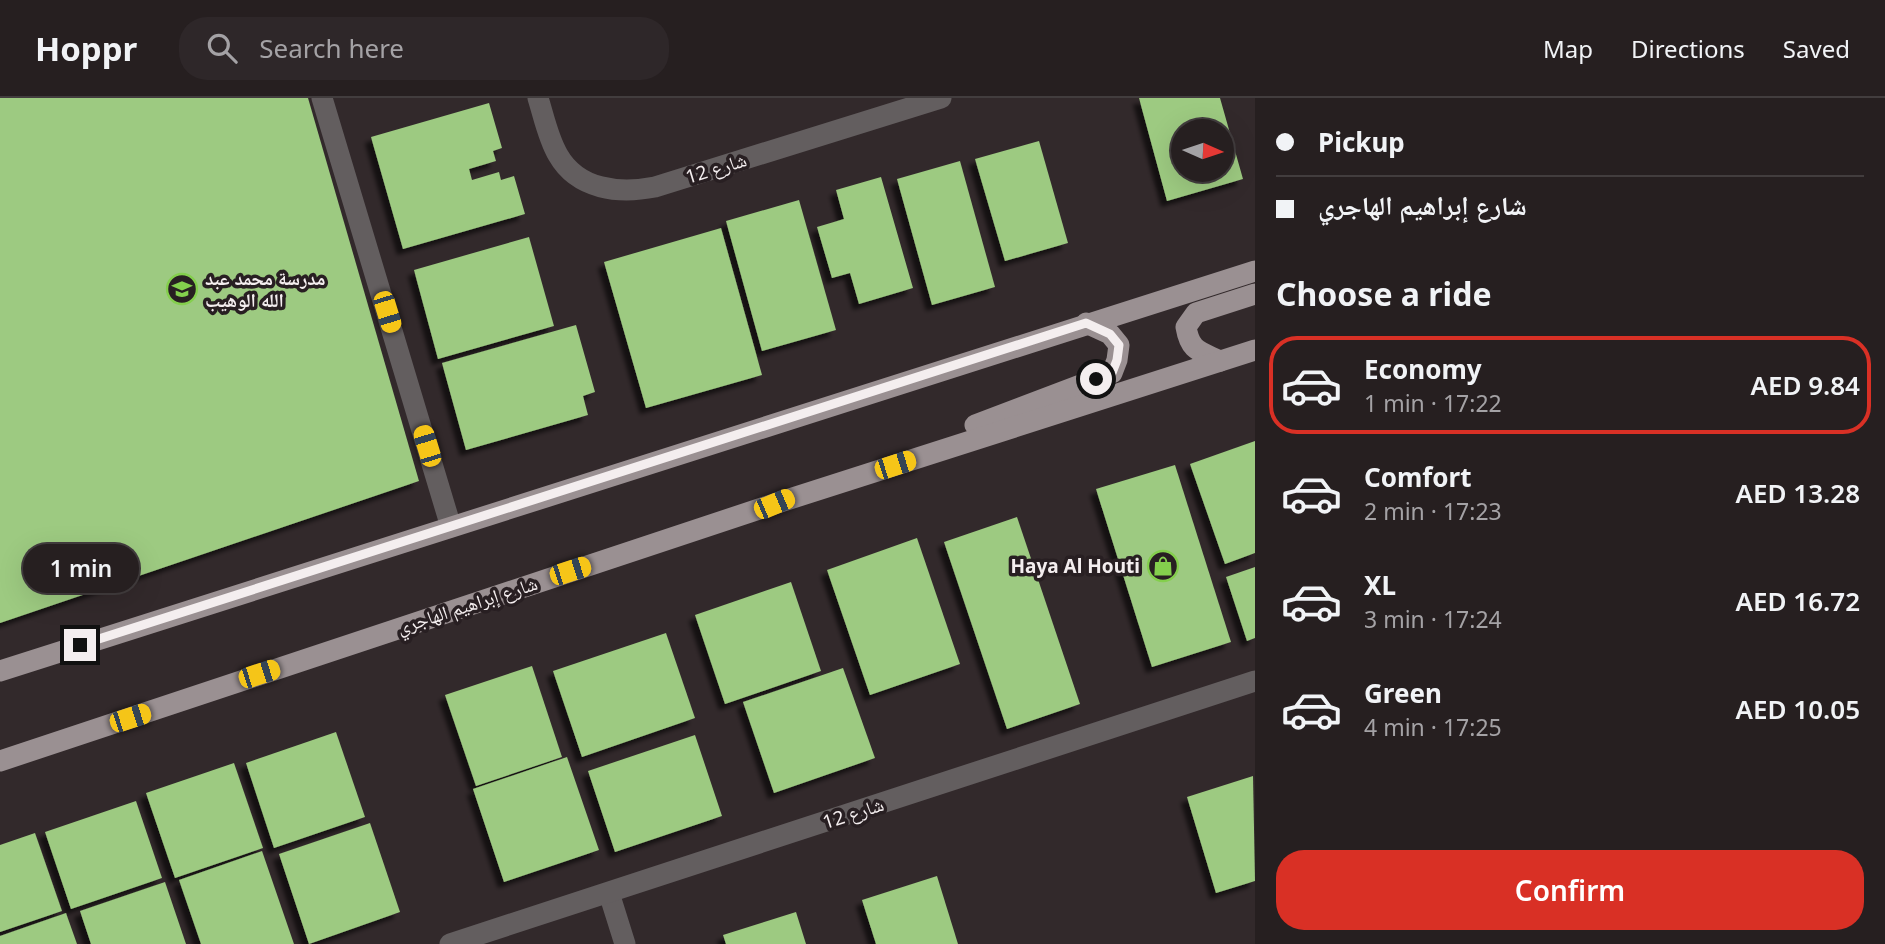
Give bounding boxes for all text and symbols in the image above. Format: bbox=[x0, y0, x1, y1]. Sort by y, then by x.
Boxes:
search box bbox=[179, 17, 669, 80]
text: Hoppr bbox=[35, 26, 137, 71]
icon: search bbox=[203, 29, 241, 67]
text: Search here bbox=[259, 30, 404, 66]
text: Map bbox=[1543, 32, 1593, 65]
text: Directions bbox=[1631, 32, 1745, 65]
text: Saved bbox=[1783, 32, 1850, 65]
north arrow bbox=[1171, 119, 1234, 182]
map controls bbox=[1171, 119, 1234, 182]
text: Pickup bbox=[1318, 124, 1405, 160]
street label: شارع 12 bbox=[682, 146, 750, 190]
text: شارع إبراهيم الهاجري bbox=[1318, 187, 1527, 223]
place label: مدرسة محمد عبد الله الوهيب bbox=[205, 265, 326, 313]
school or university icon: مدرسة محمد عبد الله الوهيب bbox=[165, 272, 199, 306]
text: Choose a ride bbox=[1276, 272, 1492, 315]
car bbox=[371, 289, 404, 335]
text: Economy bbox=[1364, 351, 1482, 387]
icon: car bbox=[1280, 354, 1343, 417]
route start bbox=[1080, 363, 1112, 395]
text: AED 9.84 bbox=[1750, 367, 1860, 403]
text: 1 min · 17:22 bbox=[1364, 387, 1502, 419]
car bbox=[411, 423, 444, 469]
car bbox=[872, 449, 919, 481]
text: Comfort bbox=[1364, 459, 1472, 495]
icon: car bbox=[1280, 462, 1343, 525]
text: AED 13.28 bbox=[1736, 475, 1860, 511]
car bbox=[751, 486, 798, 522]
text: 2 min · 17:23 bbox=[1364, 495, 1502, 527]
callout: 1 min bbox=[22, 544, 138, 592]
shop icon: Haya Al Houti bbox=[1146, 549, 1180, 583]
text: 1 min bbox=[50, 552, 112, 584]
place label: Haya Al Houti bbox=[1010, 553, 1140, 579]
car bbox=[547, 555, 594, 587]
text: XL bbox=[1364, 567, 1396, 603]
street label: شارع إبراهيم الهاجري bbox=[393, 570, 542, 643]
icon: car bbox=[1280, 570, 1343, 633]
text: AED 16.72 bbox=[1736, 583, 1860, 619]
text: 3 min · 17:24 bbox=[1364, 603, 1502, 635]
route end bbox=[64, 629, 96, 661]
car bbox=[236, 658, 283, 690]
text: Green bbox=[1364, 675, 1442, 711]
icon: car bbox=[1280, 678, 1343, 741]
text: AED 10.05 bbox=[1736, 691, 1860, 727]
car bbox=[107, 702, 154, 734]
text: 4 min · 17:25 bbox=[1364, 711, 1502, 743]
street label: شارع 12 bbox=[819, 791, 887, 835]
button: Confirm bbox=[1276, 850, 1864, 930]

